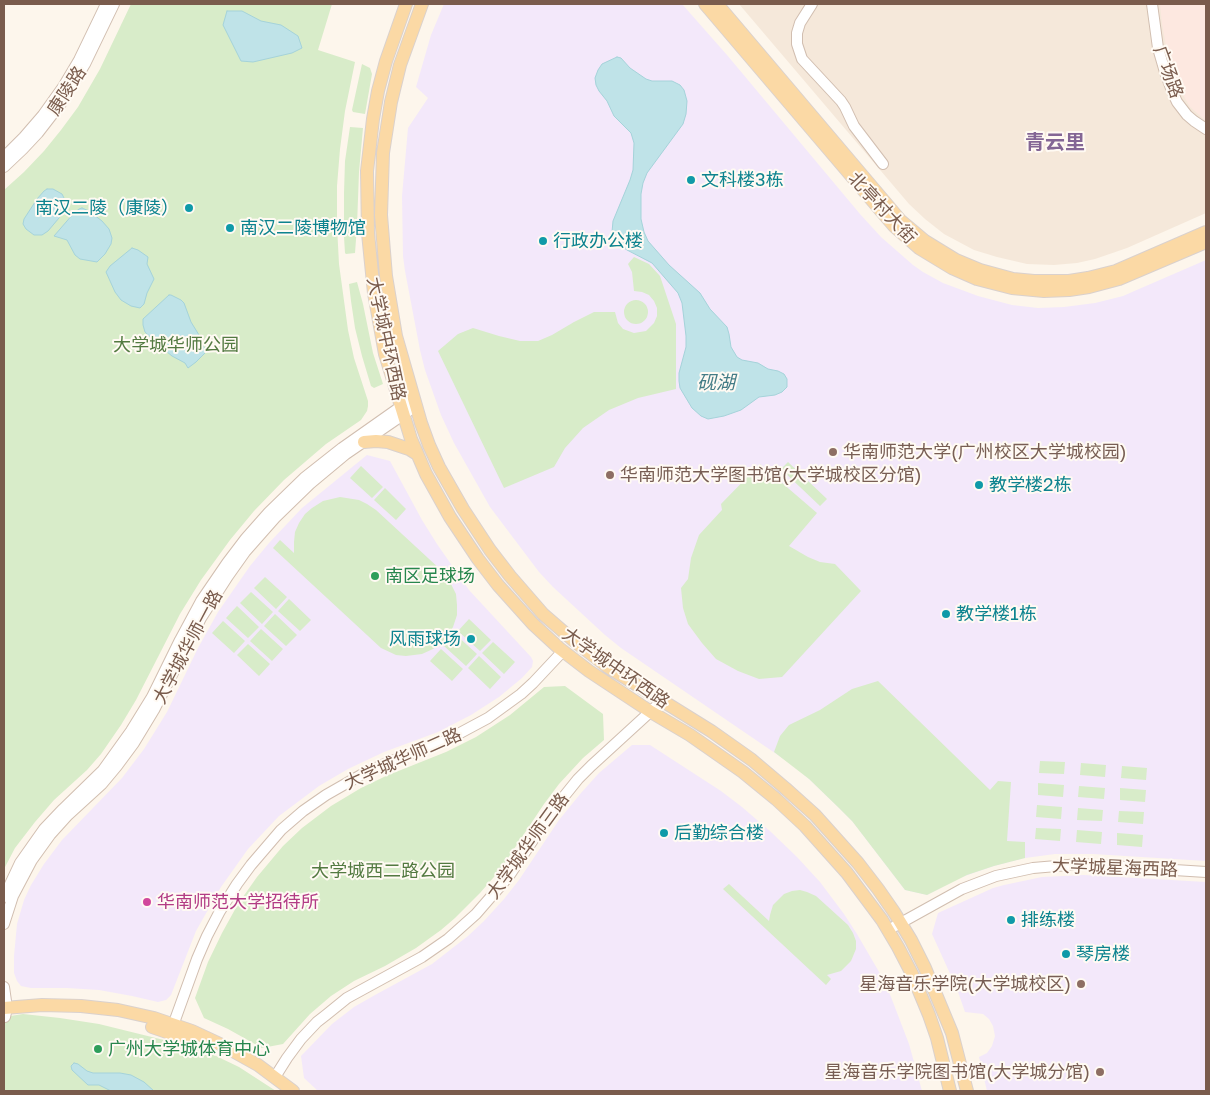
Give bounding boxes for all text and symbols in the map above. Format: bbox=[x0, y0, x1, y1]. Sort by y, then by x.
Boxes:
street label: 广场路 bbox=[1149, 43, 1187, 101]
street label: 康陵路 bbox=[43, 62, 91, 120]
district label: 青云里 bbox=[1025, 131, 1085, 155]
street label: 北亭村大街 bbox=[843, 168, 921, 248]
place label: 文科楼3栋 bbox=[701, 169, 784, 191]
marker: 文科楼3栋 bbox=[685, 174, 697, 186]
place label: 南汉二陵（康陵） bbox=[35, 197, 179, 219]
marker: 南汉二陵（康陵） bbox=[183, 202, 195, 214]
place label: 南汉二陵博物馆 bbox=[240, 217, 366, 239]
marker: 南汉二陵博物馆 bbox=[224, 222, 236, 234]
place label: 行政办公楼 bbox=[553, 230, 643, 252]
marker: 行政办公楼 bbox=[537, 235, 549, 247]
street label: 大学城中环西路 bbox=[362, 275, 410, 403]
park label: 大学城华师公园 bbox=[113, 334, 239, 356]
water label: 砚湖 bbox=[697, 372, 735, 394]
place label: 华南师范大学(广州校区大学城校园) bbox=[843, 441, 1127, 463]
marker: 华南师范大学(广州校区大学城校园) bbox=[827, 446, 839, 458]
place label: 华南师范大学图书馆(大学城校区分馆) bbox=[620, 464, 922, 486]
marker: 华南师范大学图书馆(大学城校区分馆) bbox=[604, 469, 616, 481]
place label: 教学楼2栋 bbox=[989, 474, 1071, 496]
marker: 教学楼2栋 bbox=[973, 479, 985, 491]
place label: 南区足球场 bbox=[385, 565, 475, 587]
marker: 南区足球场 bbox=[369, 570, 381, 582]
street label: 大学城华师一路 bbox=[149, 586, 227, 708]
place label: 教学楼1栋 bbox=[956, 603, 1037, 625]
marker: 教学楼1栋 bbox=[940, 608, 952, 620]
street label: 大学城中环西路 bbox=[558, 623, 674, 713]
place label: 风雨球场 bbox=[389, 628, 461, 650]
marker: 风雨球场 bbox=[465, 633, 477, 645]
street label: 大学城华师二路 bbox=[341, 724, 465, 794]
street label: 大学城华师三路 bbox=[482, 789, 574, 903]
place label: 后勤综合楼 bbox=[674, 822, 764, 844]
marker: 后勤综合楼 bbox=[658, 827, 670, 839]
street label: 大学城星海西路 bbox=[1052, 855, 1178, 881]
park label: 大学城西二路公园 bbox=[311, 860, 455, 882]
place label: 华南师范大学招待所 bbox=[157, 891, 319, 913]
marker: 华南师范大学招待所 bbox=[141, 896, 153, 908]
place label: 排练楼 bbox=[1021, 909, 1075, 931]
marker: 排练楼 bbox=[1005, 914, 1017, 926]
place label: 琴房楼 bbox=[1076, 943, 1130, 965]
marker: 琴房楼 bbox=[1060, 948, 1072, 960]
place label: 星海音乐学院(大学城校区) bbox=[859, 973, 1071, 995]
marker: 星海音乐学院(大学城校区) bbox=[1075, 978, 1087, 990]
place label: 广州大学城体育中心 bbox=[108, 1038, 270, 1060]
marker: 广州大学城体育中心 bbox=[92, 1043, 104, 1055]
place label: 星海音乐学院图书馆(大学城分馆) bbox=[824, 1061, 1090, 1083]
marker: 星海音乐学院图书馆(大学城分馆) bbox=[1094, 1066, 1106, 1078]

